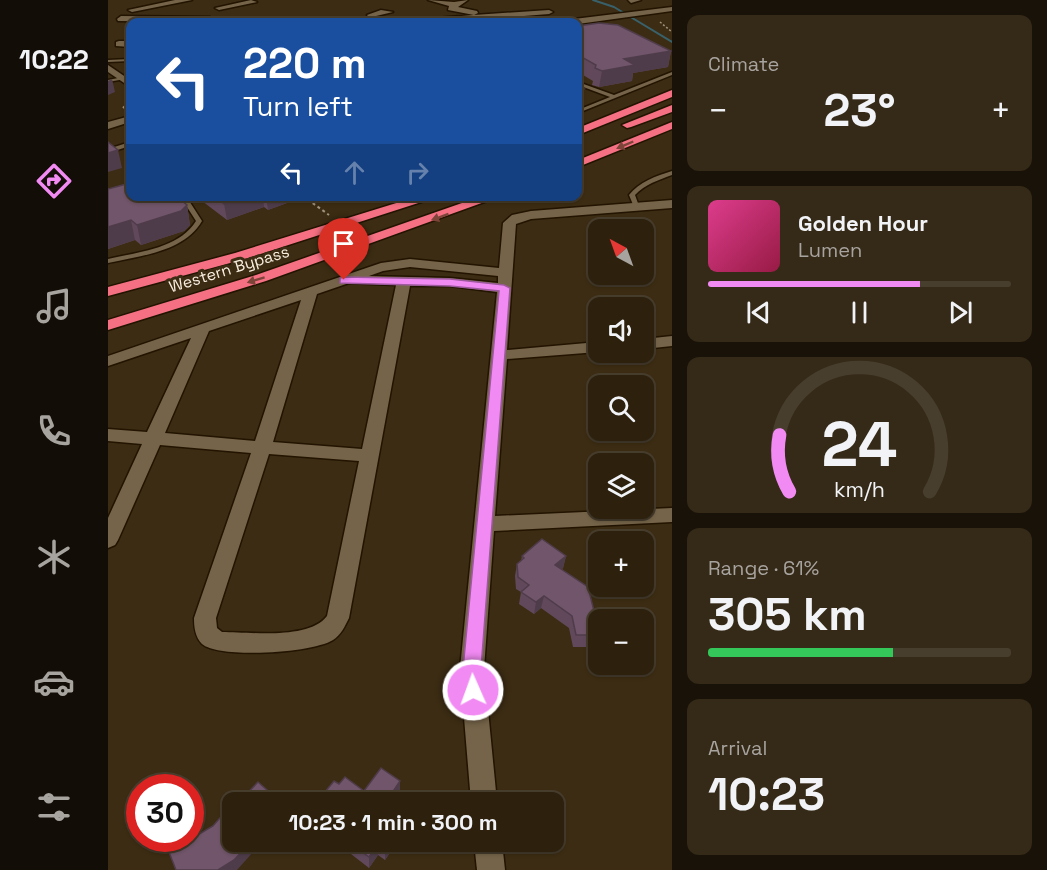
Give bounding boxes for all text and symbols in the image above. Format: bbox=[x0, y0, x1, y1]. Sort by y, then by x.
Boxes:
text: 220 m bbox=[243, 37, 367, 90]
text: 10:22 bbox=[19, 42, 89, 77]
icon: left bbox=[144, 42, 222, 120]
text: Climate bbox=[708, 51, 779, 77]
text: 23° bbox=[824, 82, 895, 139]
text: Turn left bbox=[243, 89, 353, 124]
text: − bbox=[708, 90, 728, 132]
text: + bbox=[991, 90, 1011, 132]
one-way arrow bbox=[615, 140, 633, 150]
icon: left bbox=[275, 156, 308, 189]
icon: ahead bbox=[338, 156, 371, 189]
icon: right bbox=[401, 156, 434, 189]
icon: directions bbox=[33, 160, 75, 202]
text: Golden Hour bbox=[798, 209, 928, 237]
one-way arrow bbox=[431, 212, 449, 222]
pin bbox=[318, 218, 369, 280]
north arrow bbox=[588, 219, 654, 285]
map controls bbox=[588, 219, 654, 675]
icon: arrive bbox=[327, 227, 360, 260]
text: Lumen bbox=[798, 237, 862, 263]
street label: Western Bypass bbox=[166, 241, 292, 297]
one-way arrow bbox=[247, 276, 265, 285]
icon: music bbox=[33, 285, 75, 327]
icon: previous bbox=[742, 296, 775, 329]
icon: pause bbox=[843, 296, 876, 329]
icon: next bbox=[944, 296, 977, 329]
button: sound bbox=[588, 297, 654, 363]
button: search bbox=[588, 375, 654, 441]
text: 24 bbox=[822, 405, 897, 484]
icon: phone bbox=[33, 410, 75, 452]
button: layers bbox=[588, 453, 654, 519]
text: km/h bbox=[834, 476, 885, 503]
button: + bbox=[588, 531, 654, 597]
icon: climate bbox=[33, 536, 75, 578]
text: Range · 61% bbox=[708, 555, 819, 581]
text: 305 km bbox=[708, 586, 867, 643]
button: − bbox=[588, 609, 654, 675]
position arrow bbox=[441, 658, 505, 722]
icon: car bbox=[33, 661, 75, 703]
text: Arrival bbox=[708, 735, 767, 761]
text: 10:23 bbox=[708, 766, 825, 823]
speed limit sign: 30 bbox=[126, 774, 204, 852]
icon: filters bbox=[33, 786, 75, 828]
text: 10:23 · 1 min · 300 m bbox=[288, 808, 498, 836]

